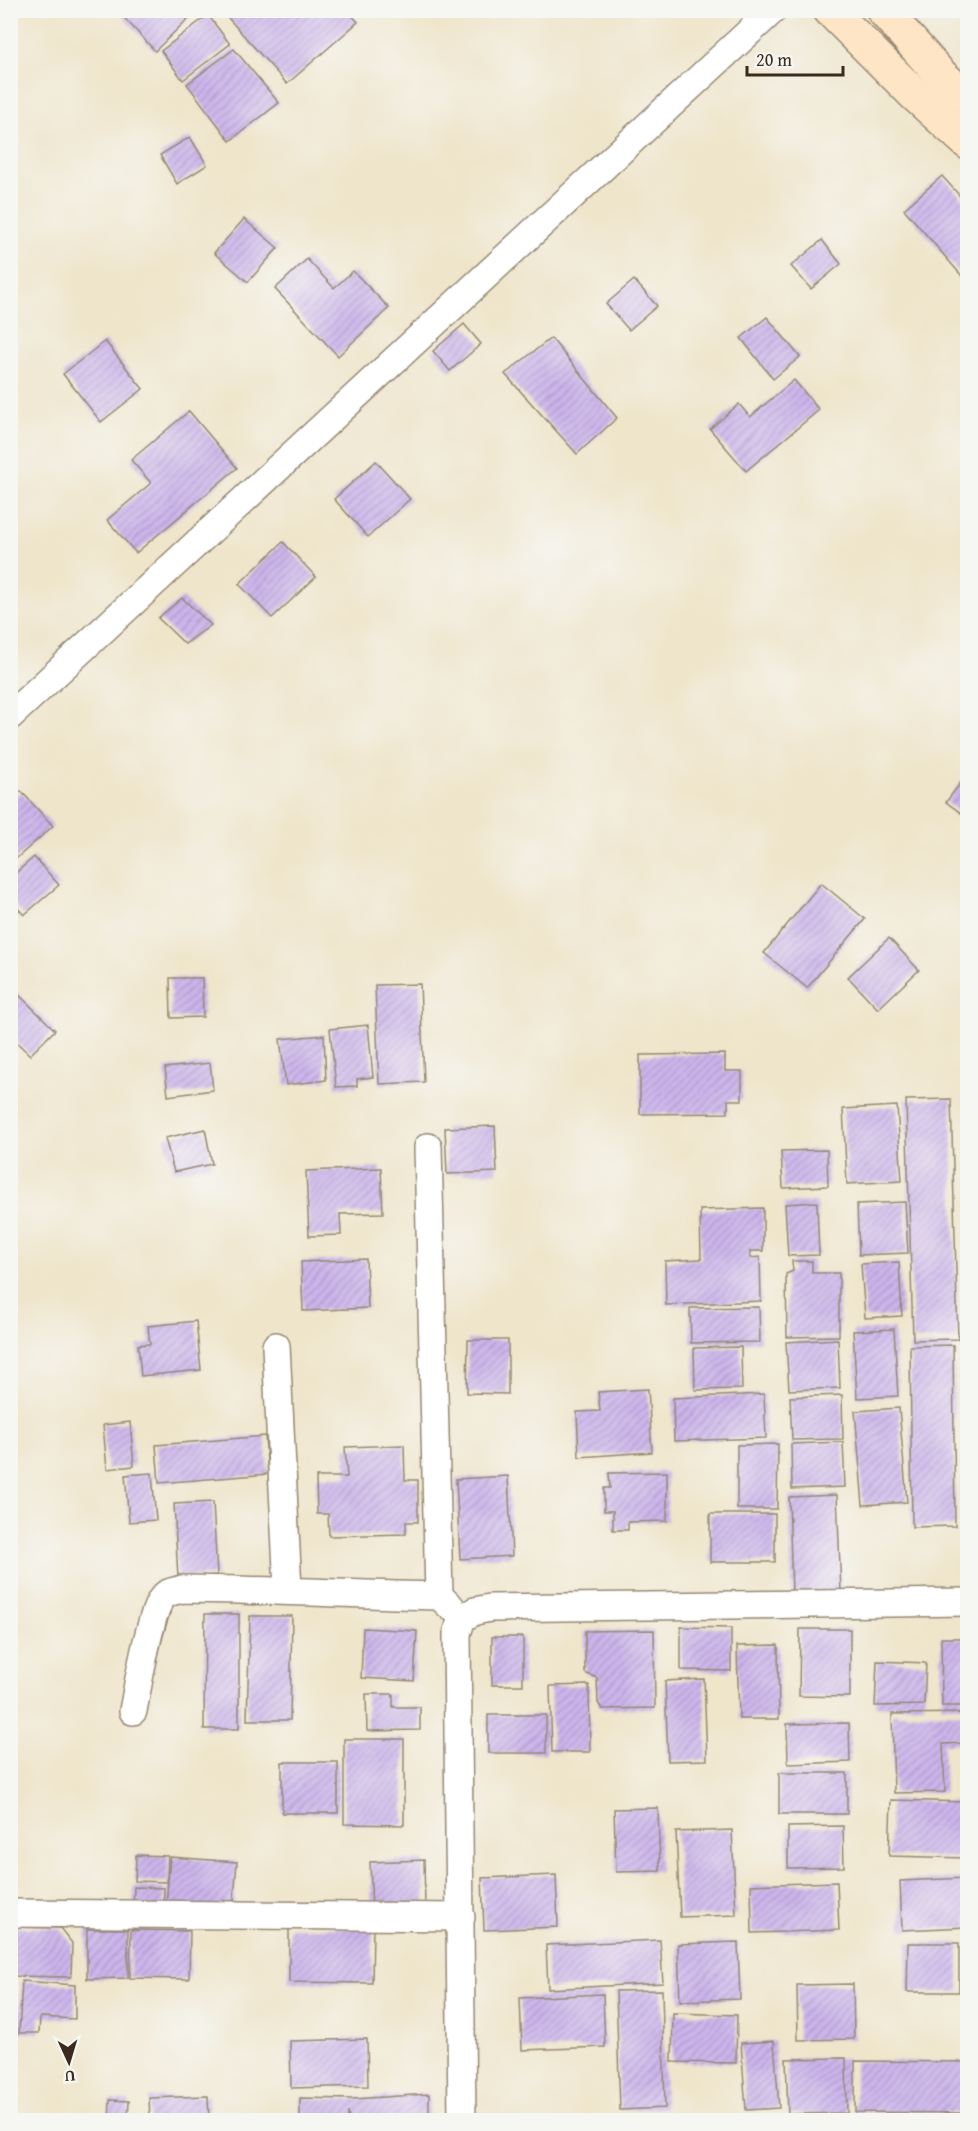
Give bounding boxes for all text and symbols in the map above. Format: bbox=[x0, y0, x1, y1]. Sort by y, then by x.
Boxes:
scale bar bbox=[747, 39, 843, 77]
text: 20 m bbox=[756, 46, 792, 73]
north arrow bbox=[39, 2032, 99, 2092]
text: U bbox=[64, 2065, 76, 2089]

